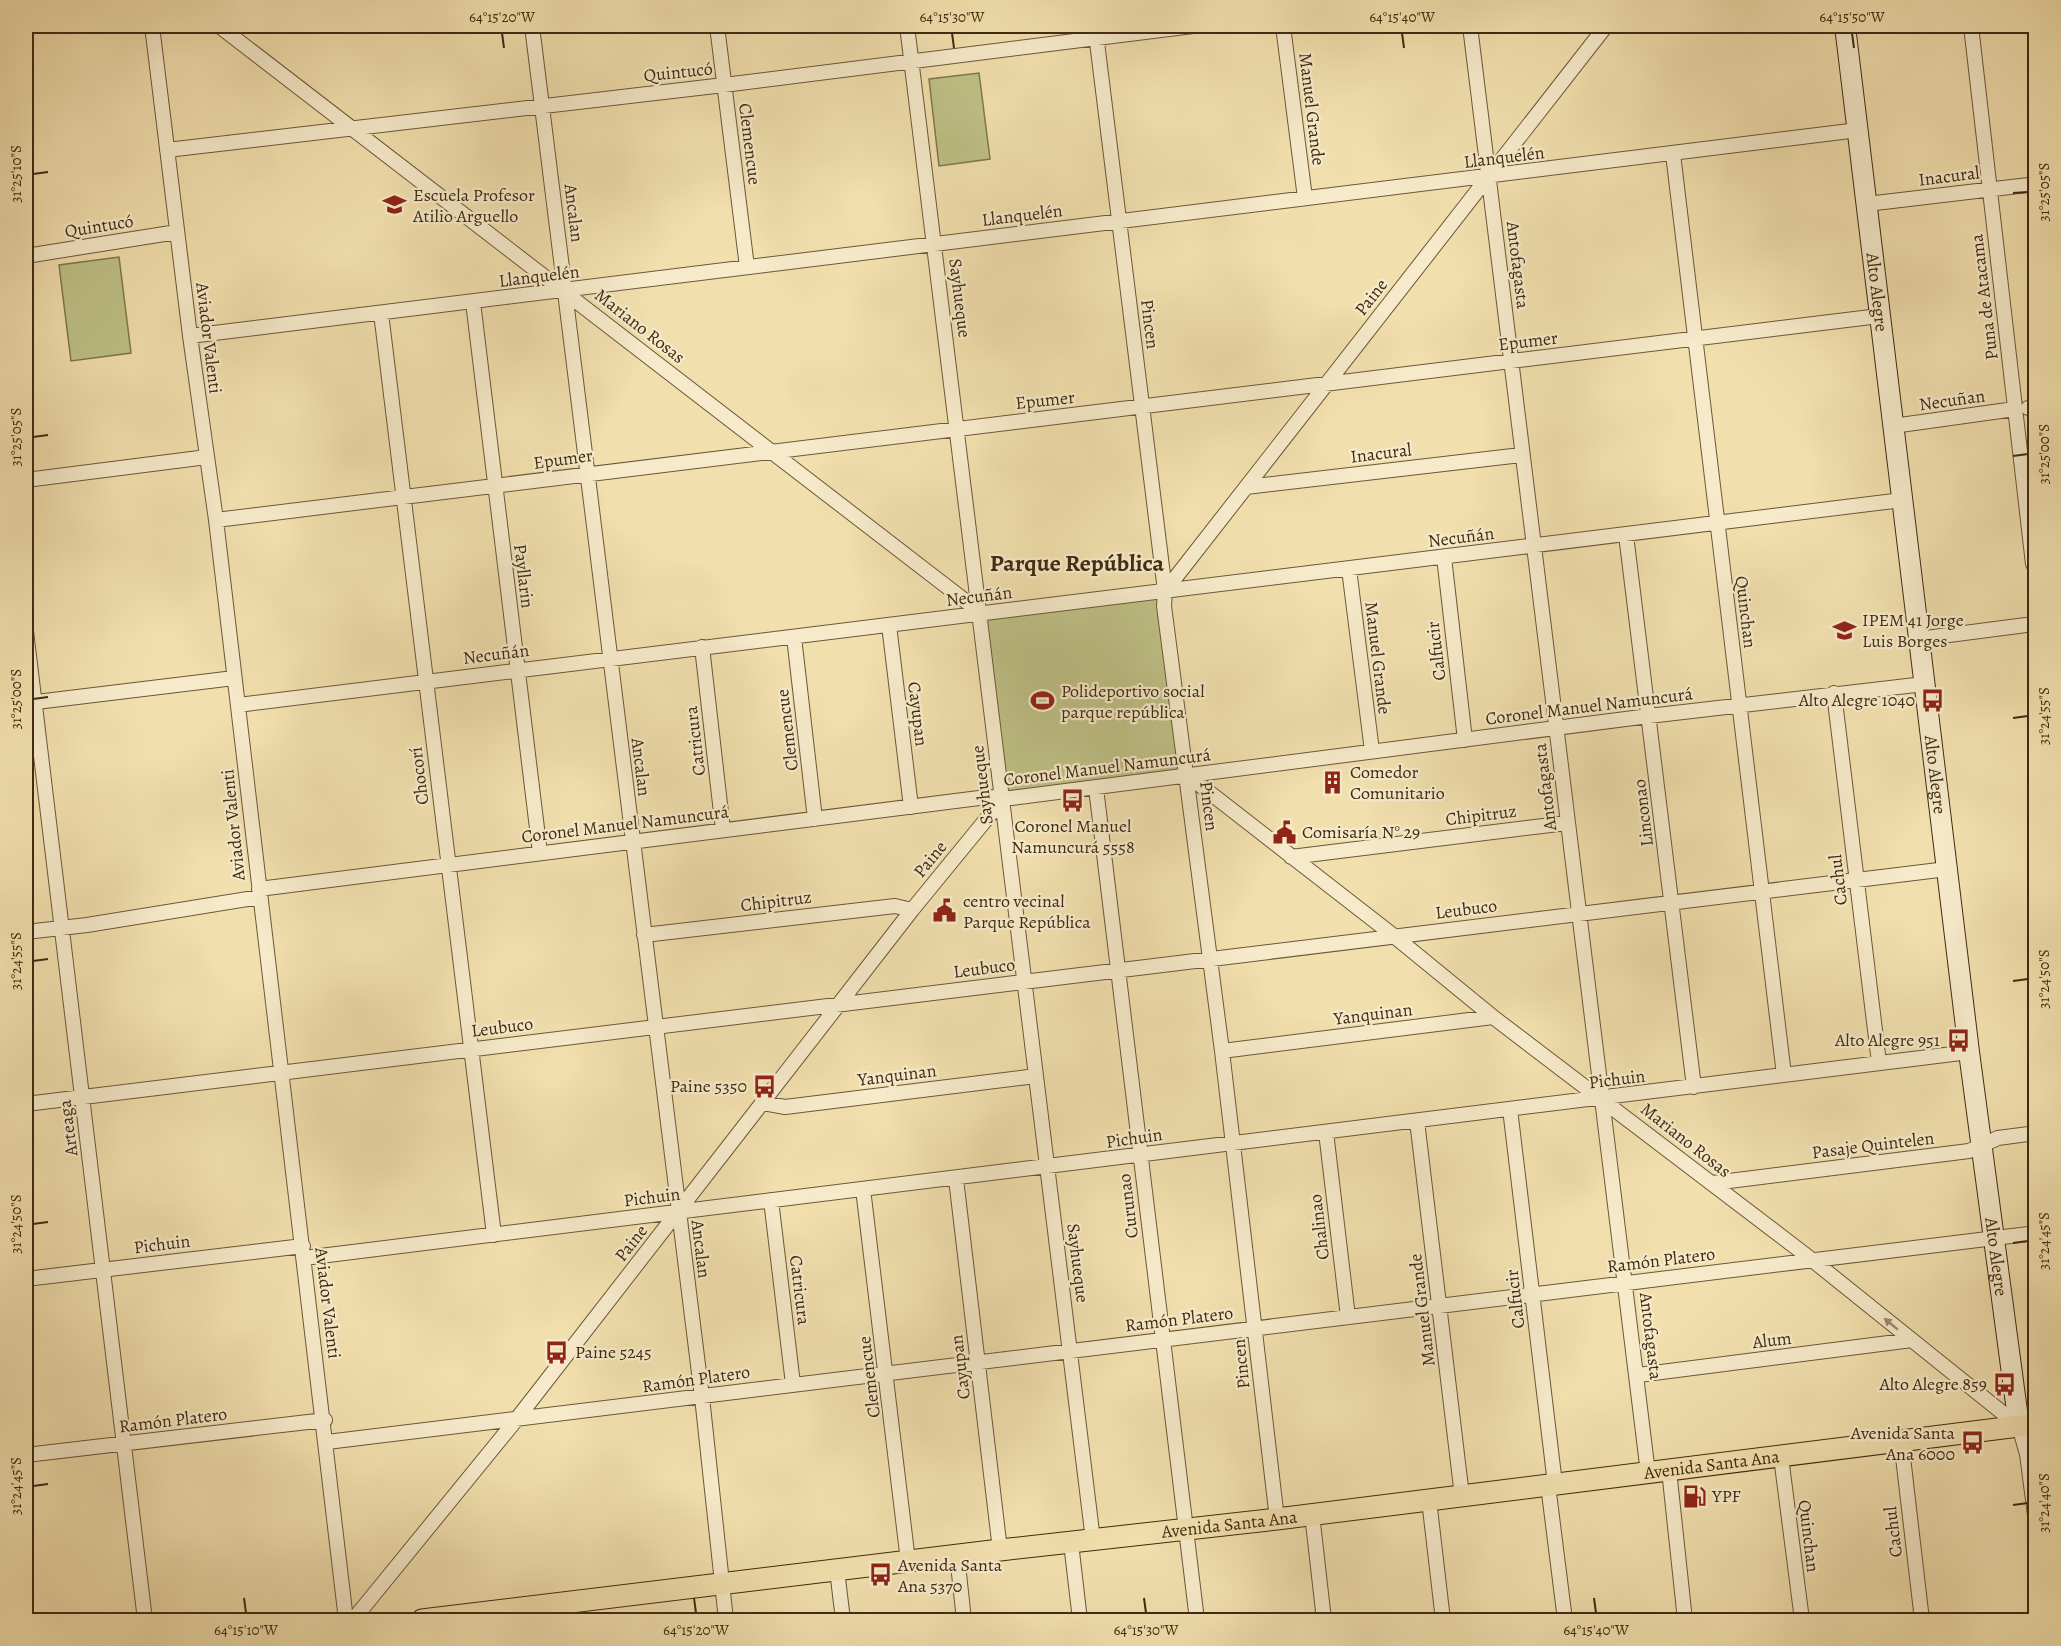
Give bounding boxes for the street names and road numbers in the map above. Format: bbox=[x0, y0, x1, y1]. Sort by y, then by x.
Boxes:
street label: Manuel Grande bbox=[1293, 51, 1331, 167]
street label: Quintucó bbox=[642, 56, 714, 88]
street label: Clemencue bbox=[733, 102, 767, 186]
street label: Llanquelén bbox=[1462, 140, 1546, 174]
street label: Inacural bbox=[1917, 160, 1982, 192]
street label: Ancalan bbox=[558, 182, 589, 244]
street label: Llanquelén bbox=[980, 198, 1064, 232]
street label: Quintucó bbox=[63, 209, 135, 243]
street label: Antofagasta bbox=[1501, 219, 1535, 311]
street label: Puna de Atacama bbox=[1964, 232, 2004, 361]
street label: Alto Alegre bbox=[1860, 250, 1894, 333]
street label: Sayhueque bbox=[943, 257, 977, 339]
street label: Llanquelén bbox=[497, 259, 581, 293]
street label: Paine bbox=[1349, 273, 1393, 321]
street label: Aviador Valenti bbox=[190, 280, 228, 395]
street label: Mariano Rosas bbox=[590, 283, 690, 369]
street label: Pincen bbox=[1135, 298, 1165, 350]
street label: Epumer bbox=[1497, 325, 1559, 357]
street label: Necuñan bbox=[1917, 383, 1987, 417]
street label: Epumer bbox=[1014, 385, 1076, 415]
street label: Inacural bbox=[1349, 437, 1414, 469]
street label: Epumer bbox=[532, 443, 594, 475]
street label: Necuñán bbox=[1427, 521, 1496, 553]
street label: Payllarin bbox=[508, 542, 540, 610]
street label: Quinchan bbox=[1730, 574, 1762, 650]
street label: Necuñán bbox=[945, 580, 1014, 612]
street label: Manuel Grande bbox=[1359, 600, 1397, 716]
street label: Calfucir bbox=[1420, 620, 1452, 682]
street label: Necuñán bbox=[462, 638, 531, 670]
street label: Cayupan bbox=[902, 680, 934, 748]
street label: Coronel Manuel Namuncurá bbox=[1484, 681, 1695, 731]
street label: Clemencue bbox=[770, 688, 804, 772]
street label: Catricura bbox=[679, 704, 711, 777]
street label: Alto Alegre bbox=[1919, 733, 1952, 815]
street label: Ancalan bbox=[625, 736, 656, 798]
street label: Antofagasta bbox=[1528, 741, 1562, 833]
street label: Coronel Manuel Namuncurá bbox=[1002, 742, 1213, 792]
street label: Sayhueque bbox=[965, 744, 999, 826]
street label: Chocorí bbox=[404, 746, 434, 806]
street label: Aviador Valenti bbox=[215, 768, 251, 883]
street label: Linconao bbox=[1627, 778, 1659, 848]
street label: Pincen bbox=[1194, 780, 1224, 832]
street label: Coronel Manuel Namuncurá bbox=[520, 799, 731, 849]
street label: Chipitruz bbox=[1444, 799, 1518, 831]
street label: Paine bbox=[908, 836, 952, 882]
street label: Cachul bbox=[1823, 853, 1853, 907]
street label: Chipitruz bbox=[739, 885, 813, 917]
street label: Leubuco bbox=[1434, 893, 1498, 925]
street label: Leubuco bbox=[952, 952, 1016, 984]
street label: Yanquinan bbox=[1331, 997, 1414, 1031]
street label: Leubuco bbox=[470, 1011, 534, 1043]
street label: Yanquinan bbox=[855, 1058, 938, 1092]
street label: Pichuin bbox=[1587, 1064, 1647, 1094]
street label: Mariano Rosas bbox=[1636, 1097, 1736, 1183]
street label: Arteaga bbox=[53, 1098, 83, 1159]
street label: Pichuin bbox=[1104, 1122, 1164, 1154]
street label: Pasaje Quintelen bbox=[1810, 1126, 1936, 1164]
street label: Curunao bbox=[1112, 1172, 1144, 1240]
street label: Pichuin bbox=[622, 1182, 682, 1212]
street label: Chalinao bbox=[1303, 1193, 1335, 1261]
street label: Alto Alegre bbox=[1979, 1215, 2014, 1298]
street label: Ancalan bbox=[685, 1218, 716, 1280]
street label: Paine bbox=[609, 1219, 653, 1267]
street label: Sayhueque bbox=[1061, 1222, 1095, 1304]
street label: Pichuin bbox=[132, 1229, 192, 1259]
street label: Ramón Platero bbox=[1606, 1241, 1716, 1279]
street label: Aviador Valenti bbox=[309, 1245, 347, 1360]
street label: Manuel Grande bbox=[1403, 1252, 1441, 1368]
street label: Catricura bbox=[784, 1254, 816, 1327]
street label: Calfucir bbox=[1499, 1268, 1531, 1330]
street label: Antofagasta bbox=[1634, 1290, 1668, 1382]
street label: Ramón Platero bbox=[1124, 1300, 1234, 1338]
street label: Alum bbox=[1750, 1326, 1793, 1354]
street label: Cayupan bbox=[944, 1333, 976, 1401]
street label: Clemencue bbox=[852, 1335, 886, 1419]
street label: Pincen bbox=[1226, 1338, 1256, 1390]
street label: Ramón Platero bbox=[640, 1360, 752, 1398]
street label: Ramón Platero bbox=[118, 1401, 228, 1439]
street label: Avenida Santa Ana bbox=[1642, 1444, 1781, 1485]
street label: Quinchan bbox=[1793, 1498, 1825, 1574]
street label: Avenida Santa Ana bbox=[1159, 1505, 1299, 1544]
street label: Cachul bbox=[1878, 1505, 1908, 1559]

